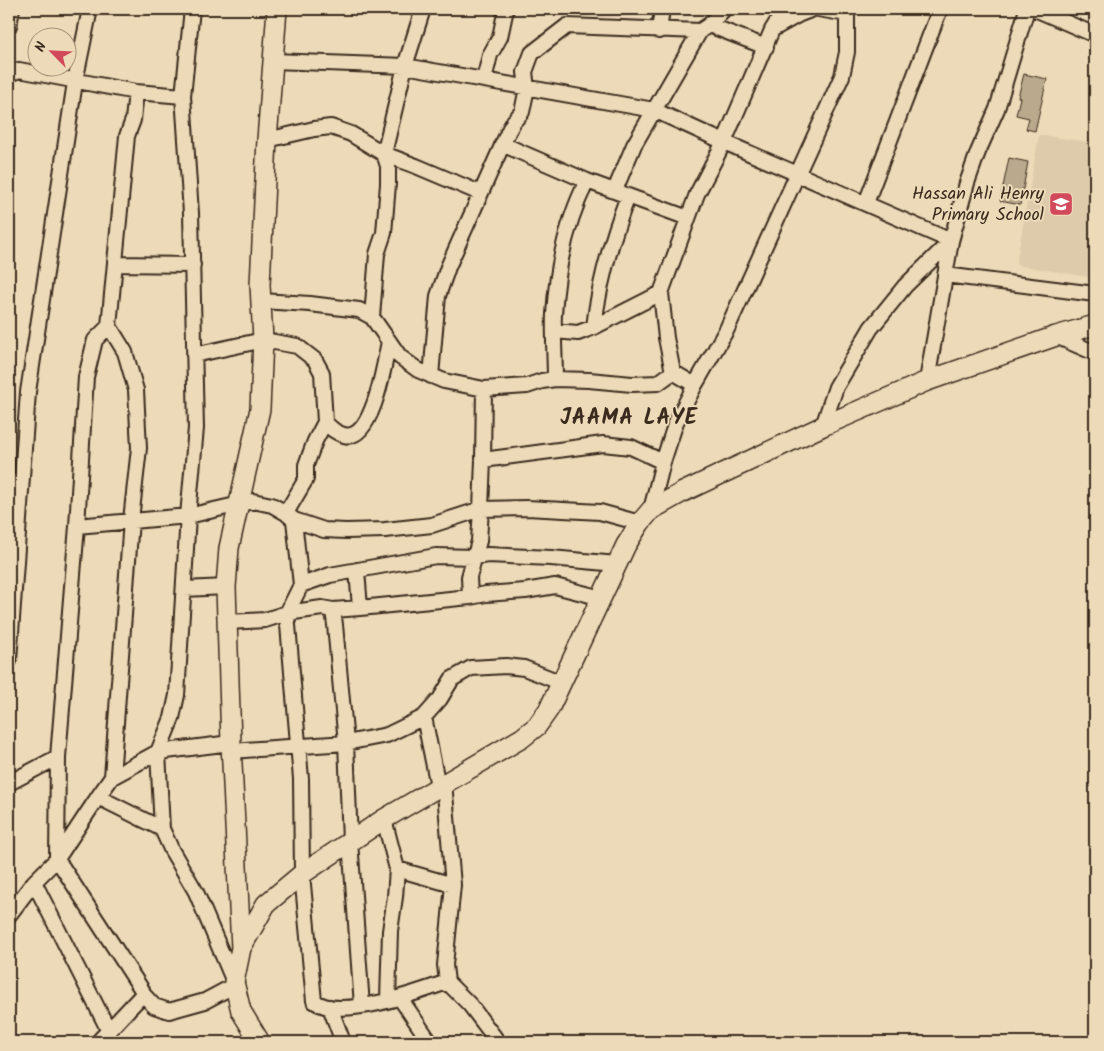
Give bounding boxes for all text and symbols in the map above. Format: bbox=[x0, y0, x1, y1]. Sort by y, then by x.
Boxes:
north arrow bbox=[28, 28, 78, 78]
text: N bbox=[29, 38, 53, 56]
place label: Hassan Ali Henry Primary School bbox=[912, 180, 1045, 230]
school or university icon: Hassan Ali Henry Primary School bbox=[1048, 191, 1074, 217]
district label: JAAMA LAYE bbox=[560, 401, 698, 436]

